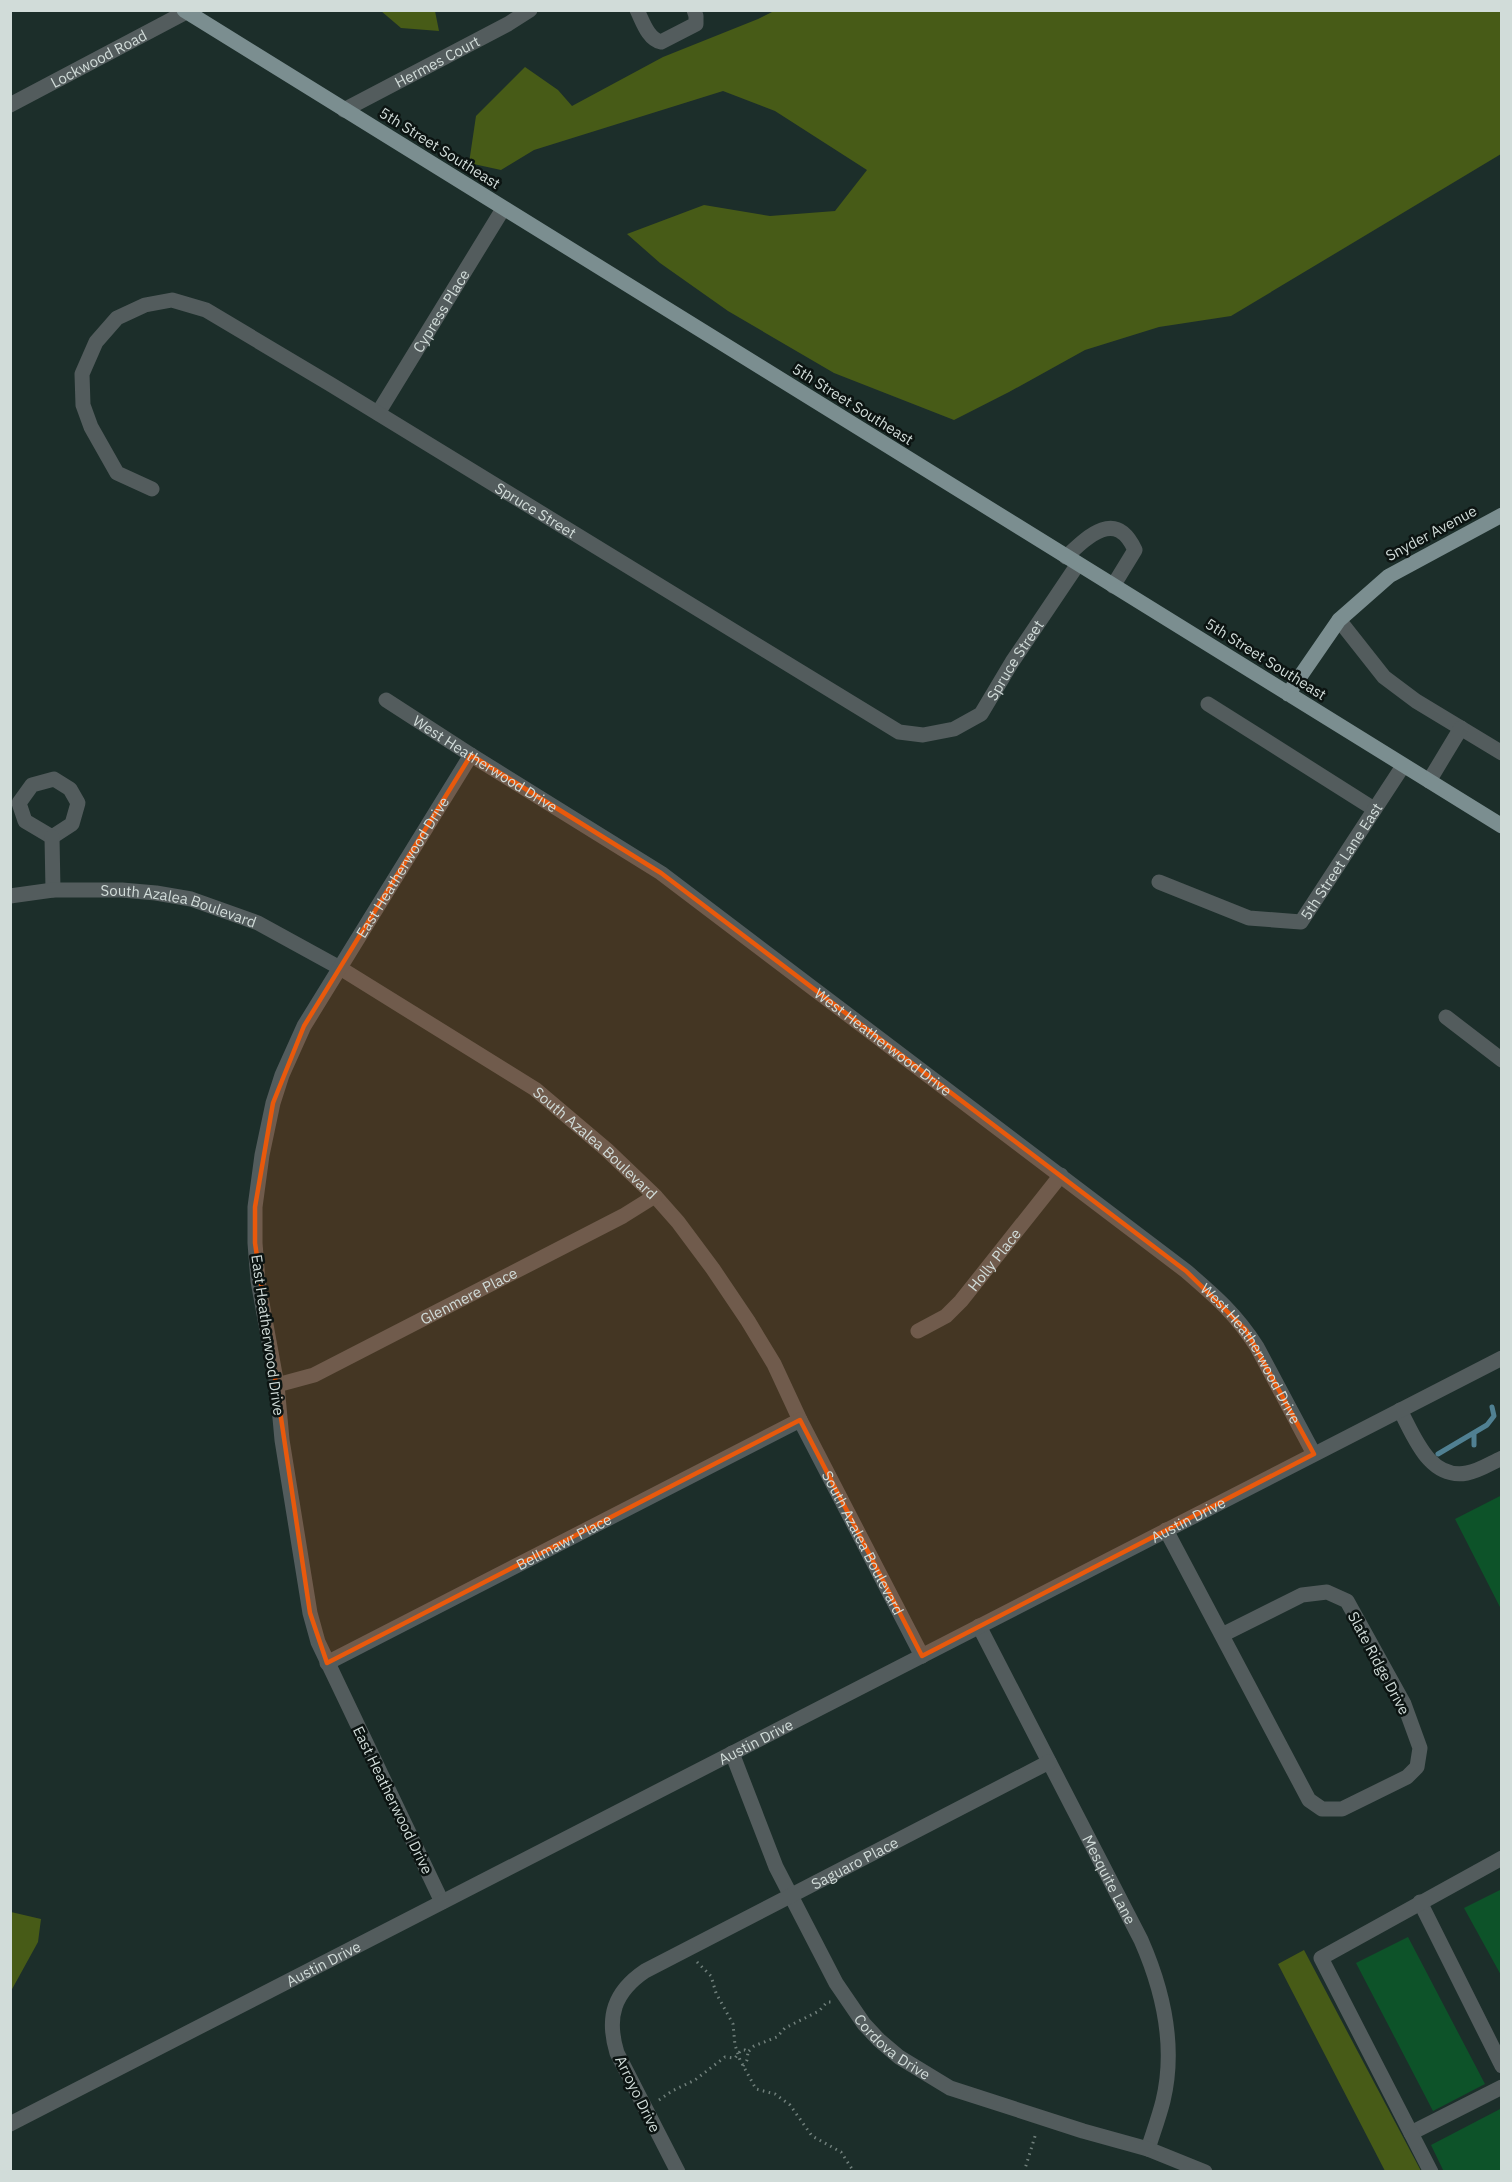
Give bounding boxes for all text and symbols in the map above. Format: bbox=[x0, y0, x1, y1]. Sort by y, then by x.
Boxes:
street label: Lockwood Road bbox=[47, 25, 150, 92]
street label: Hermes Court bbox=[391, 31, 483, 91]
street label: 5th Street Southeast bbox=[376, 103, 504, 193]
street label: Cypress Place bbox=[408, 266, 473, 356]
street label: 5th Street Southeast bbox=[789, 359, 917, 449]
street label: Spruce Street bbox=[492, 478, 580, 542]
street label: Snyder Avenue bbox=[1382, 501, 1480, 565]
street label: 5th Street Southeast bbox=[1202, 614, 1330, 704]
street label: Spruce Street bbox=[982, 616, 1047, 704]
street label: West Heatherwood Drive bbox=[410, 711, 561, 816]
street label: East Heatherwood Drive bbox=[351, 793, 453, 941]
street label: 5th Street Lane East bbox=[1296, 799, 1386, 923]
street label: South Azalea Boulevard bbox=[101, 881, 259, 931]
street label: West Heatherwood Drive bbox=[811, 983, 956, 1100]
street label: South Azalea Boulevard bbox=[529, 1082, 661, 1203]
street label: Holly Place bbox=[963, 1224, 1025, 1295]
street label: East Heatherwood Drive bbox=[247, 1253, 289, 1417]
street label: Glenmere Place bbox=[417, 1263, 520, 1328]
street label: West Heatherwood Drive bbox=[1197, 1279, 1306, 1427]
street label: South Azalea Boulevard bbox=[818, 1467, 909, 1618]
street label: Austin Drive bbox=[1147, 1492, 1228, 1546]
street label: Bellmawr Place bbox=[513, 1509, 615, 1574]
street label: Slate Ridge Drive bbox=[1344, 1608, 1414, 1718]
street label: Austin Drive bbox=[715, 1714, 796, 1768]
street label: East Heatherwood Drive bbox=[349, 1723, 437, 1877]
street label: Mesquite Lane bbox=[1079, 1831, 1141, 1927]
street label: Saguaro Place bbox=[808, 1832, 901, 1893]
street label: Austin Drive bbox=[283, 1936, 364, 1990]
street label: Cordova Drive bbox=[850, 2010, 934, 2083]
street label: Arroyo Drive bbox=[611, 2053, 665, 2135]

